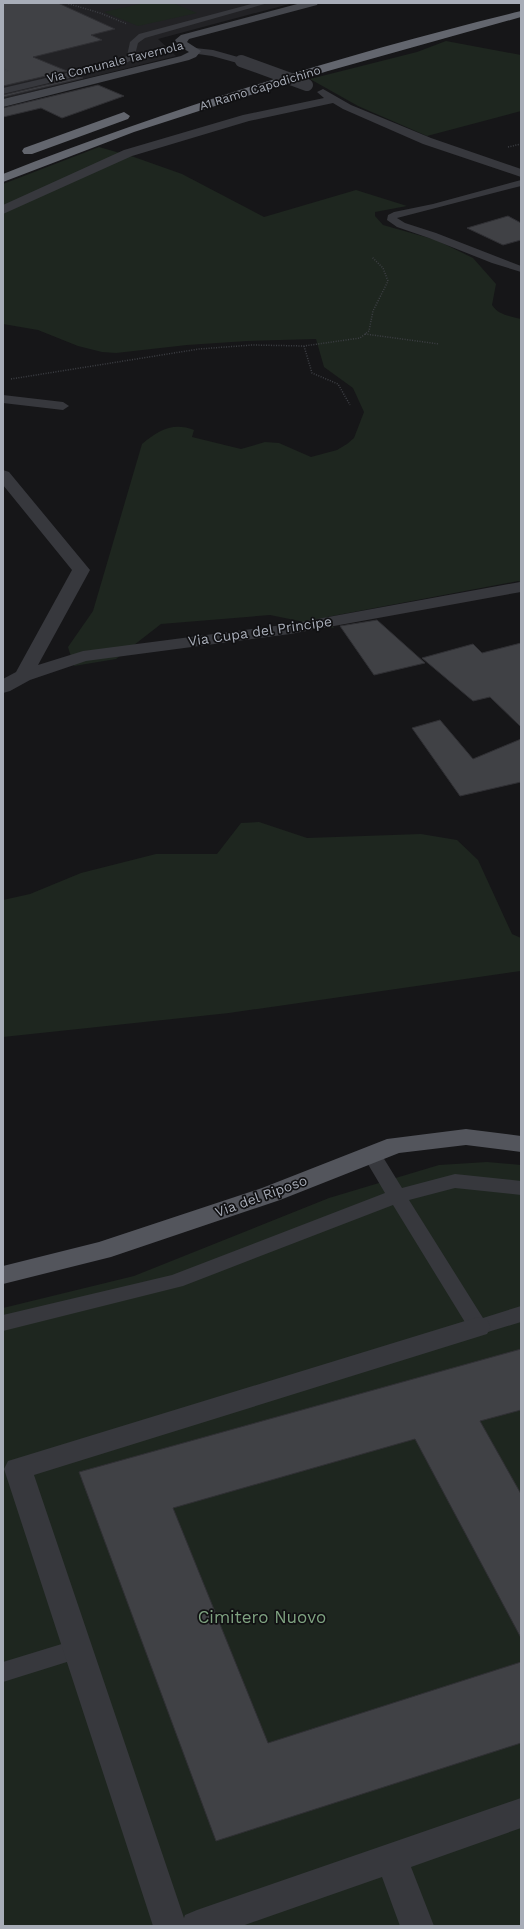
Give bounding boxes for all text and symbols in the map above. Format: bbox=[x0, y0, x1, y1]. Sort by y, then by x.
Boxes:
street label: Via Comunale Tavernola bbox=[45, 38, 185, 86]
street label: A1 Ramo Capodichino bbox=[198, 63, 322, 113]
street label: Via Cupa del Principe bbox=[187, 613, 333, 649]
street label: Via del Riposo bbox=[213, 1172, 309, 1220]
park label: Cimitero Nuovo bbox=[198, 1607, 326, 1627]

